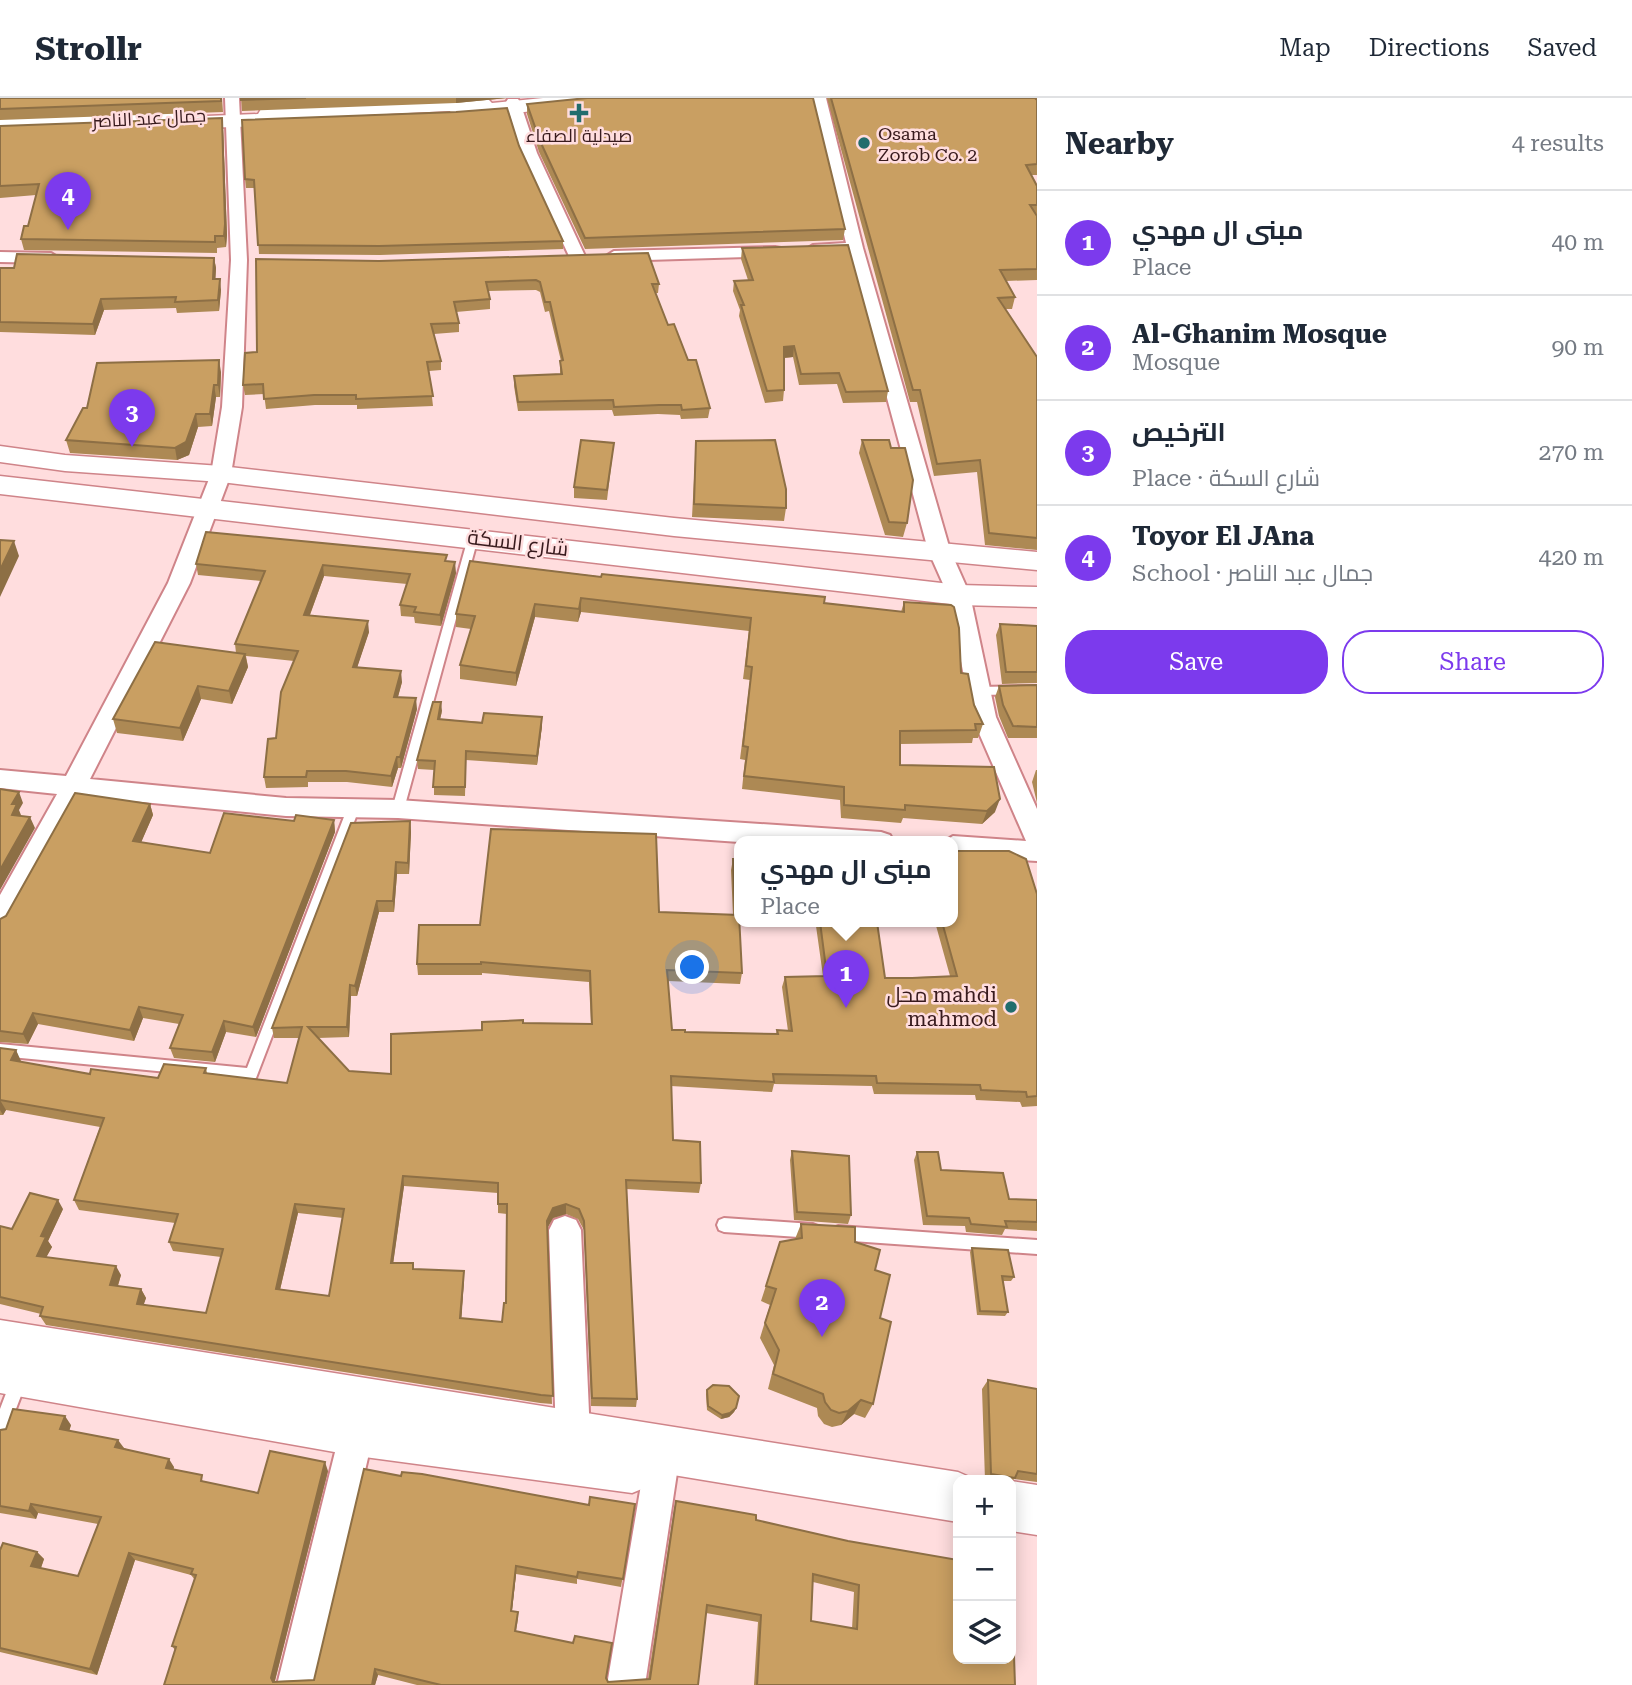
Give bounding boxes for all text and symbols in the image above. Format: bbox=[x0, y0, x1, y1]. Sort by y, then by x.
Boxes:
text: Strollr bbox=[35, 29, 142, 68]
text: Map bbox=[1279, 34, 1331, 62]
text: Directions bbox=[1369, 34, 1489, 62]
text: Saved bbox=[1527, 34, 1597, 62]
street label: جمال عبد الناصر bbox=[90, 105, 207, 133]
marker: صيدلية الصفاء bbox=[571, 105, 587, 121]
place label: Osama Zorob Co. 2 bbox=[878, 123, 977, 165]
place label: صيدلية الصفاء bbox=[526, 125, 632, 146]
text: Nearby bbox=[1065, 126, 1174, 161]
text: 4 results bbox=[1512, 130, 1604, 157]
marker: Osama Zorob Co. 2 bbox=[856, 135, 872, 151]
pin: 4 bbox=[45, 172, 91, 230]
text: مبنى ال مهدي bbox=[1132, 215, 1303, 245]
text: 1 bbox=[1082, 229, 1094, 256]
text: 40 m bbox=[1551, 229, 1604, 256]
text: Place bbox=[1132, 254, 1191, 281]
text: Al-Ghanim Mosque bbox=[1132, 319, 1387, 349]
text: 2 bbox=[1082, 334, 1094, 361]
text: 90 m bbox=[1551, 334, 1604, 361]
text: Mosque bbox=[1132, 349, 1220, 376]
pin: 3 bbox=[109, 389, 155, 447]
text: الترخيص bbox=[1132, 417, 1226, 447]
text: 3 bbox=[1082, 439, 1094, 466]
text: 270 m bbox=[1539, 439, 1604, 466]
text: Place · شارع السكة bbox=[1132, 465, 1320, 492]
text: Toyor El JAna bbox=[1132, 521, 1314, 551]
street label: شارع السكة bbox=[466, 525, 570, 563]
text: 4 bbox=[1082, 544, 1094, 571]
text: 420 m bbox=[1539, 544, 1604, 571]
text: School · جمال عبد الناصر bbox=[1132, 560, 1373, 587]
button: Save bbox=[1065, 630, 1328, 694]
button: Share bbox=[1342, 630, 1604, 694]
popup bbox=[734, 836, 958, 927]
text: مبنى ال مهدي bbox=[760, 854, 932, 884]
text: Place bbox=[760, 893, 820, 920]
your location bbox=[675, 950, 709, 984]
pin: 1 bbox=[823, 950, 869, 1008]
place label: محل mahdi mahmod bbox=[887, 983, 998, 1031]
marker: محل mahdi mahmod bbox=[1003, 999, 1019, 1015]
pin: 2 bbox=[799, 1279, 845, 1337]
map controls bbox=[953, 1475, 1016, 1664]
button: + bbox=[953, 1475, 1016, 1538]
button: − bbox=[953, 1538, 1016, 1601]
button: layers bbox=[953, 1601, 1016, 1664]

